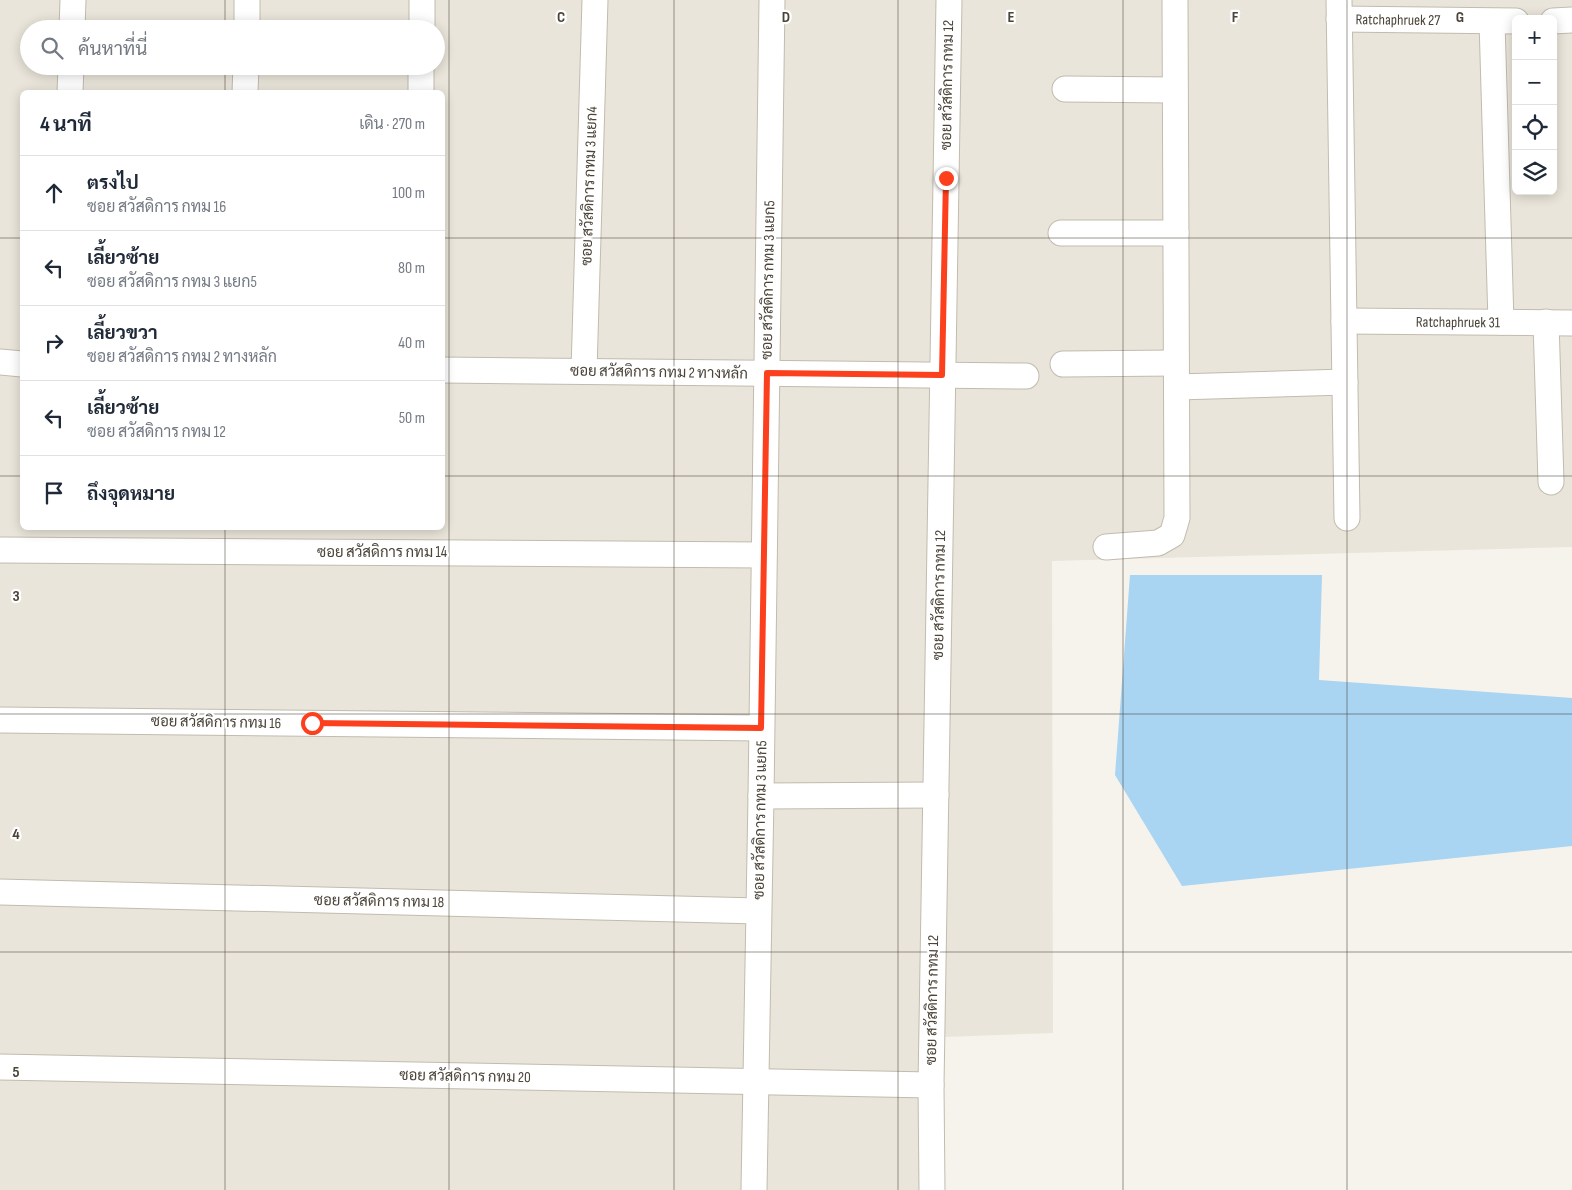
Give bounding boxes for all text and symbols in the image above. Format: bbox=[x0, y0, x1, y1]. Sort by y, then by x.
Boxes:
text: C bbox=[557, 8, 565, 27]
text: D bbox=[782, 8, 790, 27]
text: E bbox=[1008, 8, 1015, 27]
text: F bbox=[1232, 8, 1239, 27]
text: G bbox=[1456, 8, 1464, 27]
street label: Ratchaphruek 27 bbox=[1355, 10, 1441, 30]
map controls bbox=[1512, 15, 1557, 195]
button: + bbox=[1512, 15, 1557, 60]
search box bbox=[20, 20, 445, 75]
street label: ซอย สวัสดิการ กทม 12 bbox=[937, 20, 958, 150]
icon: search bbox=[38, 34, 66, 62]
text: ค้นหาที่นี่ bbox=[78, 38, 147, 61]
button: − bbox=[1512, 60, 1557, 105]
button: locate bbox=[1512, 105, 1557, 150]
street label: ซอย สวัสดิการ กทม 3 แยก4 bbox=[577, 106, 602, 266]
text: 4 นาที bbox=[40, 112, 92, 137]
text: เดิน · 270 m bbox=[359, 115, 425, 134]
button: layers bbox=[1512, 150, 1557, 195]
route end bbox=[935, 167, 958, 190]
text: ตรงไป bbox=[87, 172, 139, 195]
icon: ahead bbox=[40, 179, 68, 207]
text: 100 m bbox=[392, 184, 425, 203]
text: ซอย สวัสดิการ กทม 16 bbox=[87, 198, 226, 217]
street label: ซอย สวัสดิการ กทม 3 แยก5 bbox=[758, 200, 779, 360]
text: เลี้ยวซ้าย bbox=[87, 247, 159, 270]
icon: left bbox=[40, 254, 68, 282]
text: 80 m bbox=[398, 259, 425, 278]
text: ซอย สวัสดิการ กทม 3 แยก5 bbox=[87, 273, 257, 292]
street label: Ratchaphruek 31 bbox=[1416, 313, 1501, 332]
text: เลี้ยวขวา bbox=[87, 322, 158, 345]
icon: right bbox=[40, 329, 68, 357]
text: 40 m bbox=[398, 334, 425, 353]
text: ซอย สวัสดิการ กทม 2 ทางหลัก bbox=[87, 348, 277, 367]
street label: ซอย สวัสดิการ กทม 2 ทางหลัก bbox=[570, 361, 748, 384]
text: เลี้ยวซ้าย bbox=[87, 397, 159, 420]
icon: left bbox=[40, 404, 68, 432]
text: 50 m bbox=[399, 409, 425, 428]
text: ซอย สวัสดิการ กทม 12 bbox=[87, 423, 226, 442]
icon: arrive bbox=[40, 479, 68, 507]
text: ถึงจุดหมาย bbox=[87, 483, 175, 506]
street label: ซอย สวัสดิการ กทม 12 bbox=[929, 530, 950, 660]
street label: ซอย สวัสดิการ กทม 14 bbox=[317, 543, 447, 562]
text: 3 bbox=[12, 587, 20, 606]
street label: ซอย สวัสดิการ กทม 16 bbox=[151, 712, 281, 733]
route start bbox=[301, 712, 324, 735]
street label: ซอย สวัสดิการ กทม 3 แยก5 bbox=[750, 740, 771, 900]
text: 4 bbox=[12, 825, 20, 844]
street label: ซอย สวัสดิการ กทม 18 bbox=[314, 891, 444, 912]
street label: ซอย สวัสดิการ กทม 12 bbox=[922, 935, 943, 1065]
text: 5 bbox=[12, 1063, 20, 1082]
street label: ซอย สวัสดิการ กทม 20 bbox=[399, 1066, 531, 1087]

